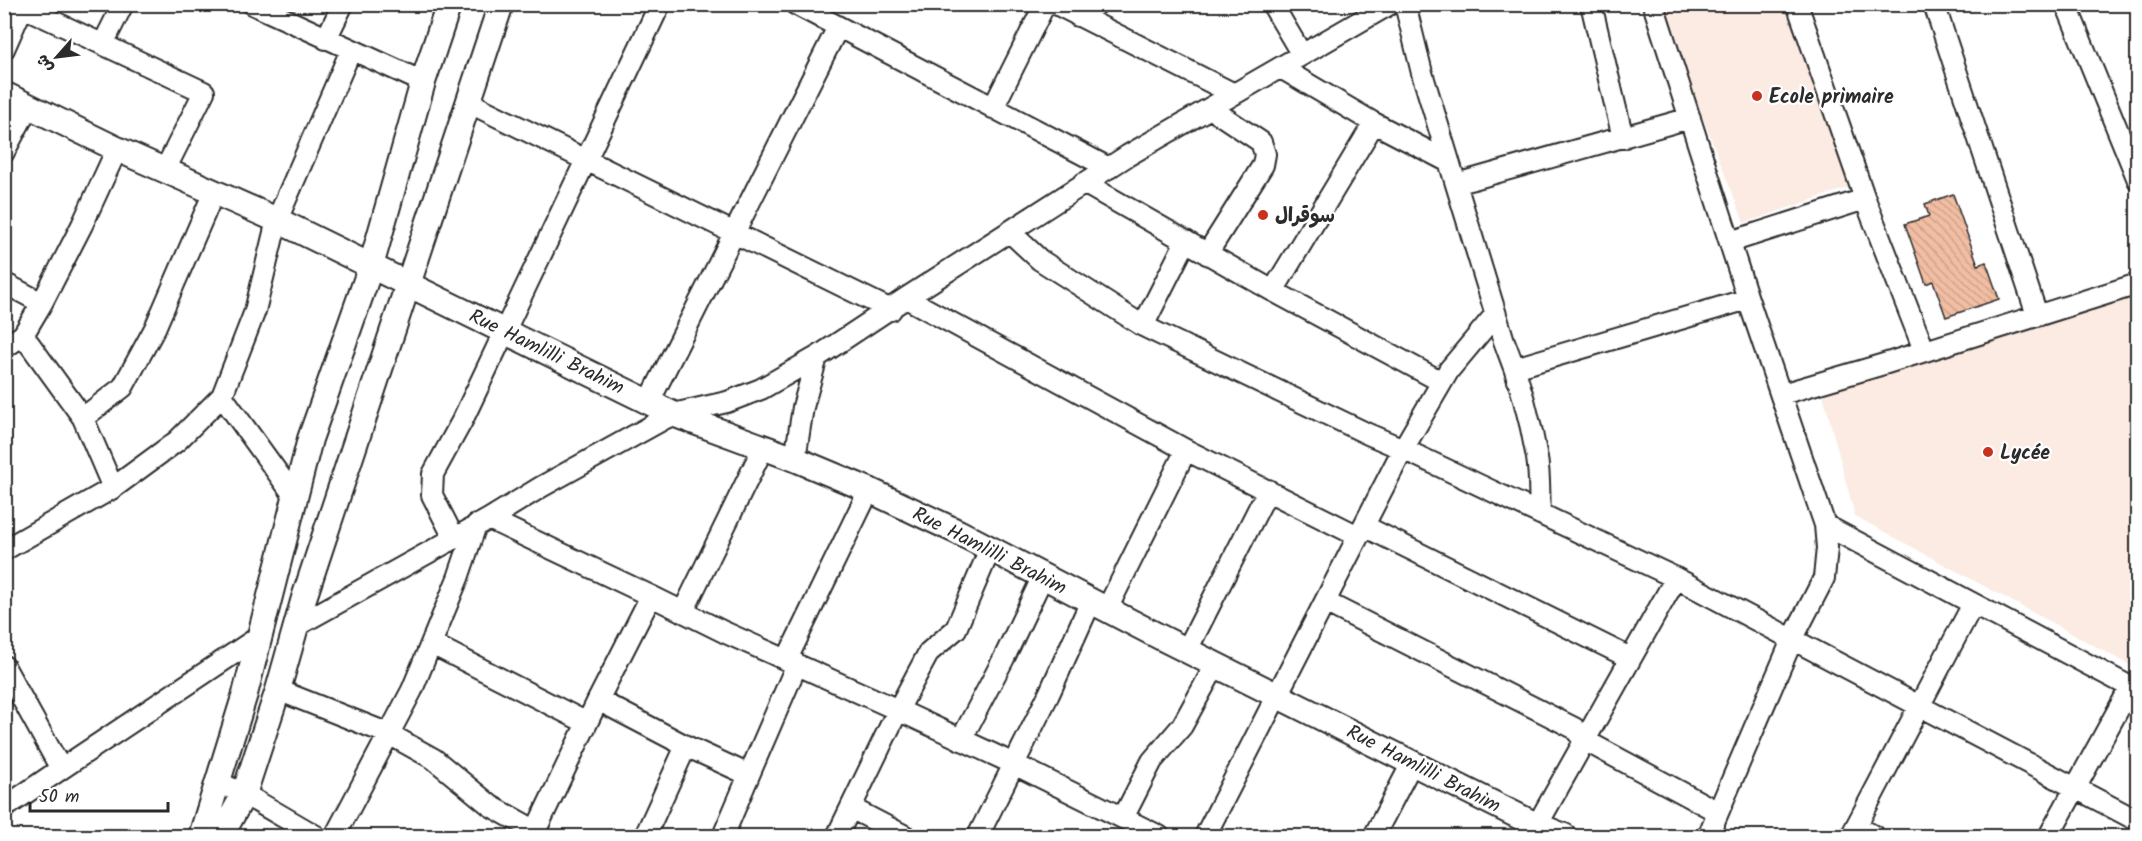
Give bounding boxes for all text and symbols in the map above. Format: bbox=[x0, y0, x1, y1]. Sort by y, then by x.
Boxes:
north arrow bbox=[27, 27, 87, 87]
text: ش bbox=[30, 50, 60, 77]
place label: Ecole primaire bbox=[1769, 82, 1894, 114]
marker: Ecole primaire bbox=[1750, 89, 1764, 103]
place label: سوقرال bbox=[1275, 201, 1335, 233]
marker: سوقرال bbox=[1256, 208, 1270, 222]
street label: Rue Hamlilli Brahim bbox=[463, 301, 629, 404]
place label: Lycée bbox=[2000, 438, 2050, 470]
marker: Lycée bbox=[1981, 445, 1995, 459]
street label: Rue Hamlilli Brahim bbox=[906, 499, 1072, 605]
street label: Rue Hamlilli Brahim bbox=[1340, 717, 1506, 823]
scale bar bbox=[30, 775, 168, 813]
text: 50 m bbox=[39, 783, 79, 812]

